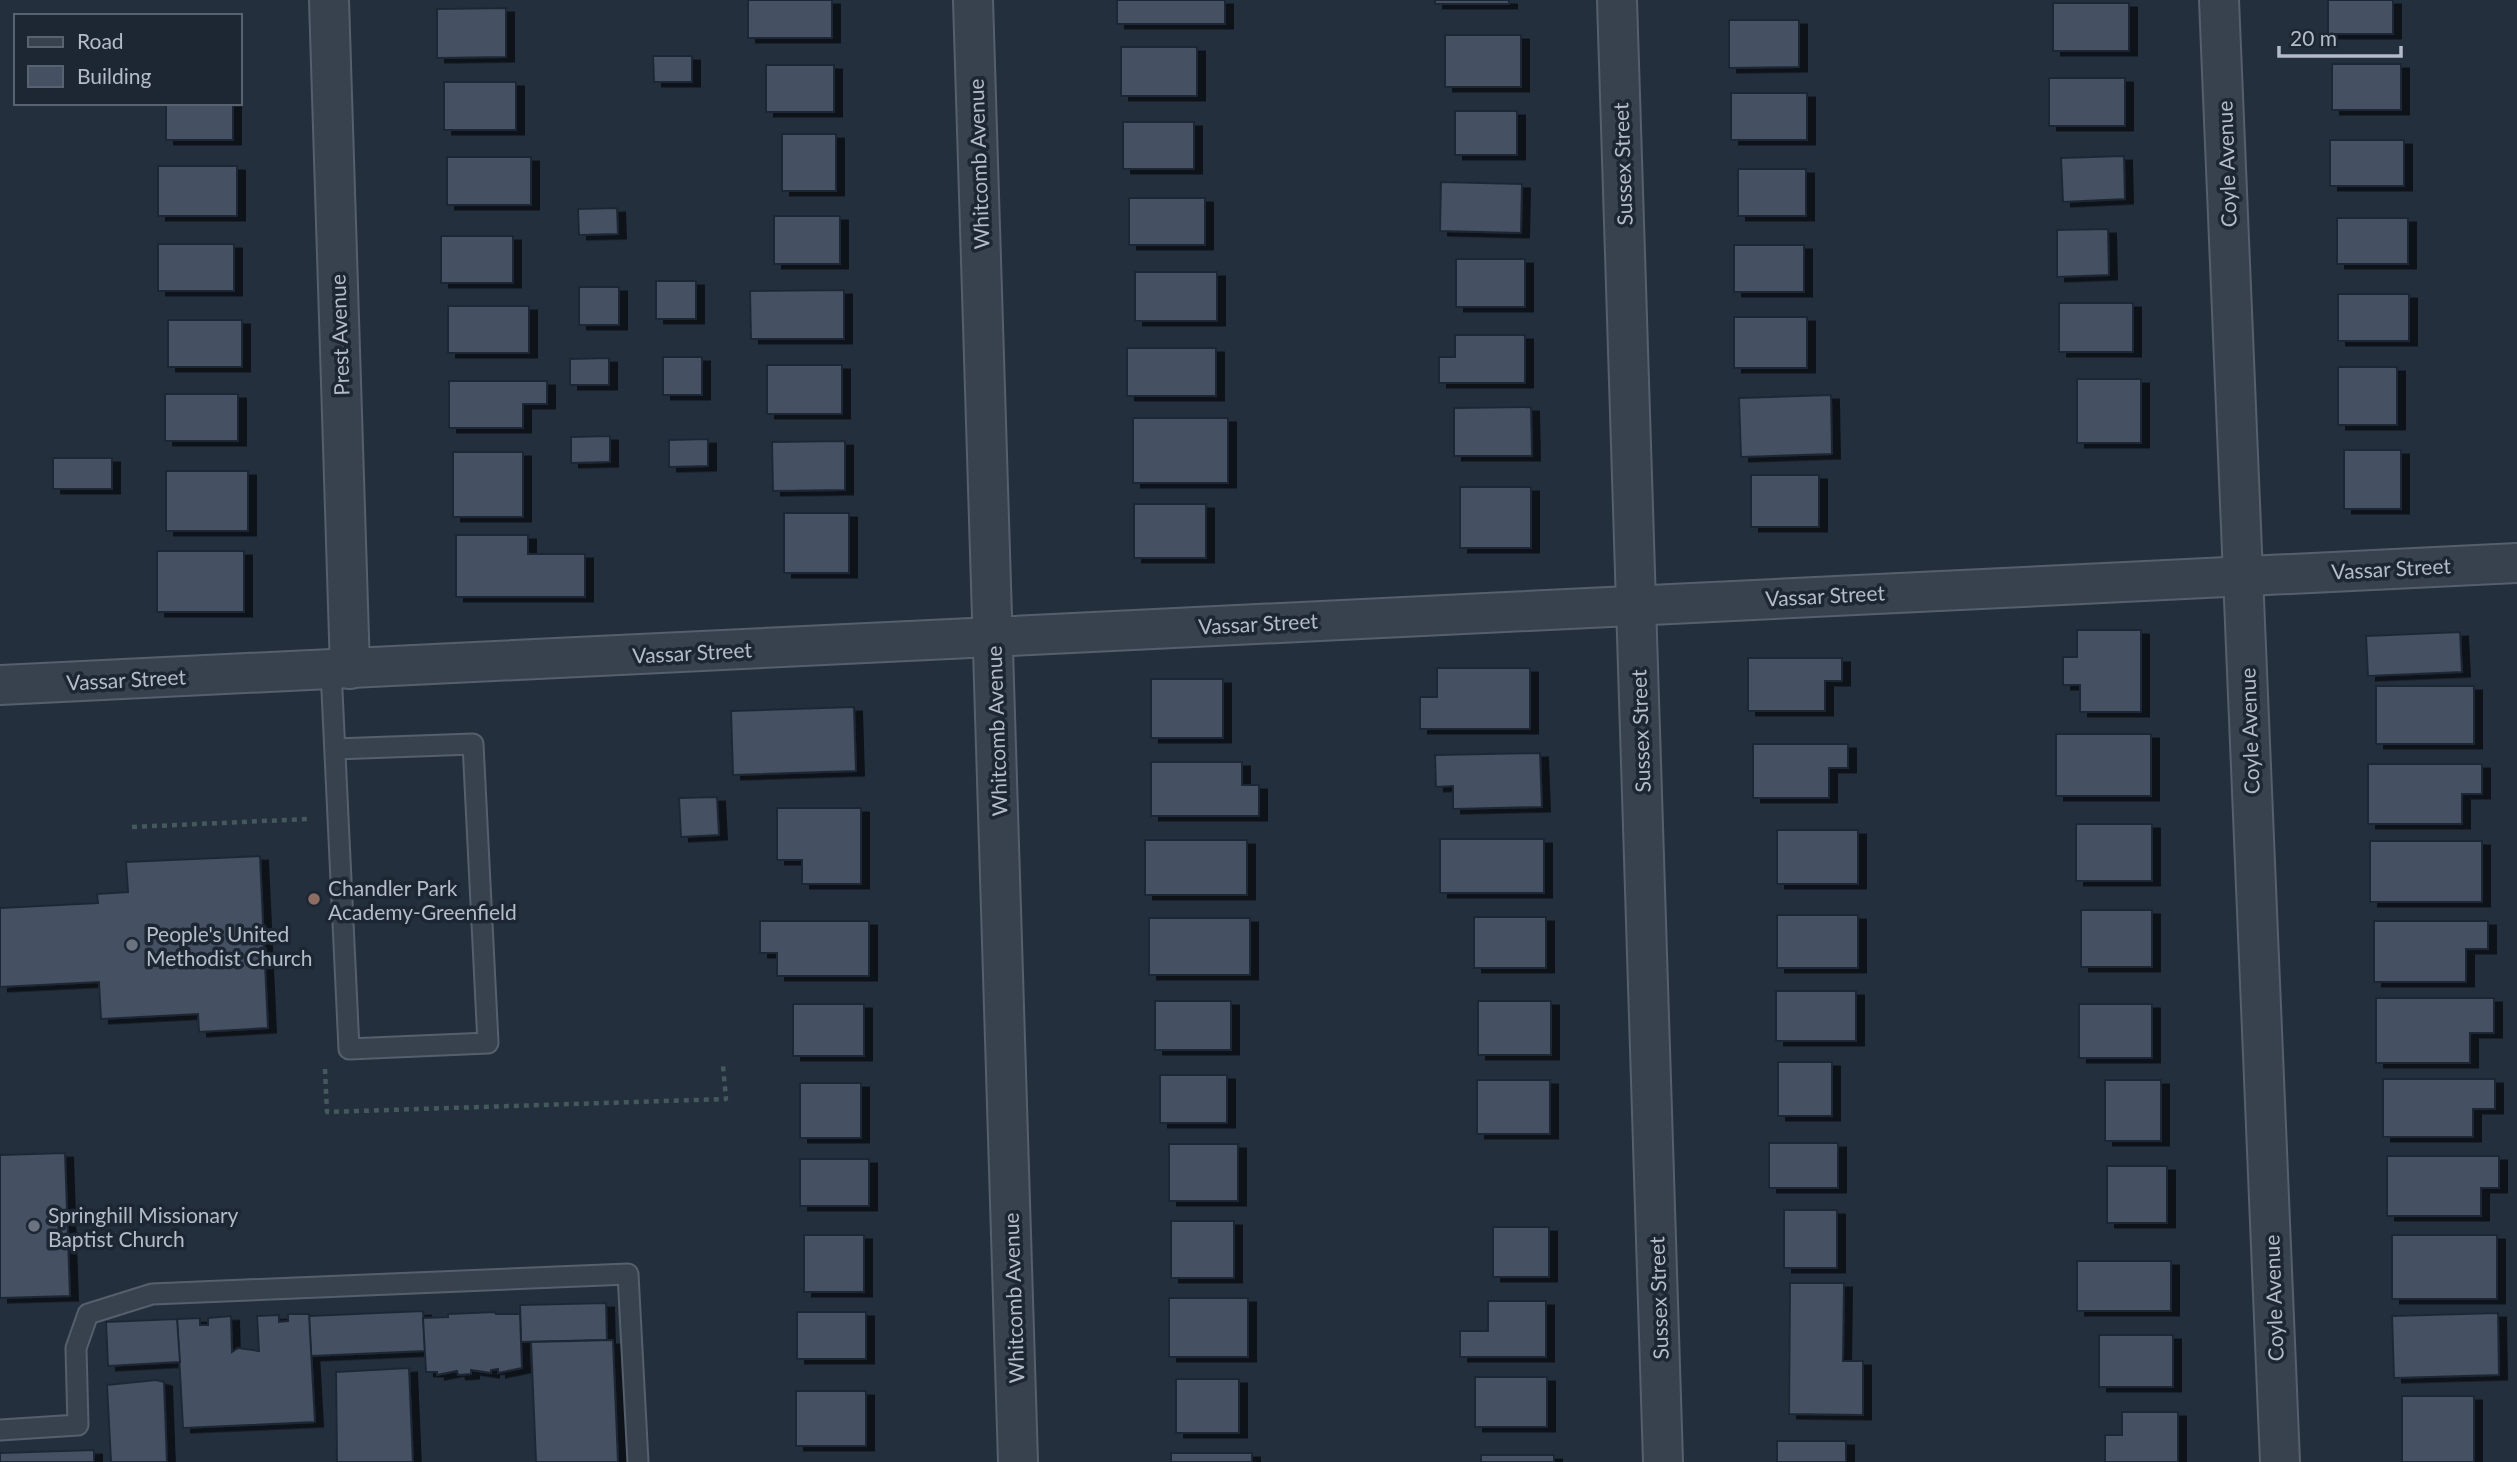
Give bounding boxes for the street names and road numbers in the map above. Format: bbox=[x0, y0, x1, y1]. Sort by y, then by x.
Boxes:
street label: Whitcomb Avenue bbox=[963, 78, 993, 250]
street label: Coyle Avenue bbox=[2211, 100, 2241, 228]
street label: Sussex Street bbox=[1607, 102, 1637, 226]
street label: Prest Avenue bbox=[324, 274, 354, 396]
street label: Vassar Street bbox=[2331, 552, 2452, 584]
street label: Vassar Street bbox=[1765, 579, 1886, 611]
street label: Vassar Street bbox=[1198, 607, 1319, 639]
street label: Vassar Street bbox=[632, 636, 753, 668]
street label: Whitcomb Avenue bbox=[981, 645, 1011, 817]
street label: Vassar Street bbox=[66, 663, 187, 695]
street label: Coyle Avenue bbox=[2234, 667, 2264, 795]
street label: Sussex Street bbox=[1625, 669, 1655, 793]
street label: Whitcomb Avenue bbox=[998, 1212, 1028, 1384]
street label: Coyle Avenue bbox=[2258, 1234, 2288, 1362]
street label: Sussex Street bbox=[1643, 1236, 1673, 1360]

